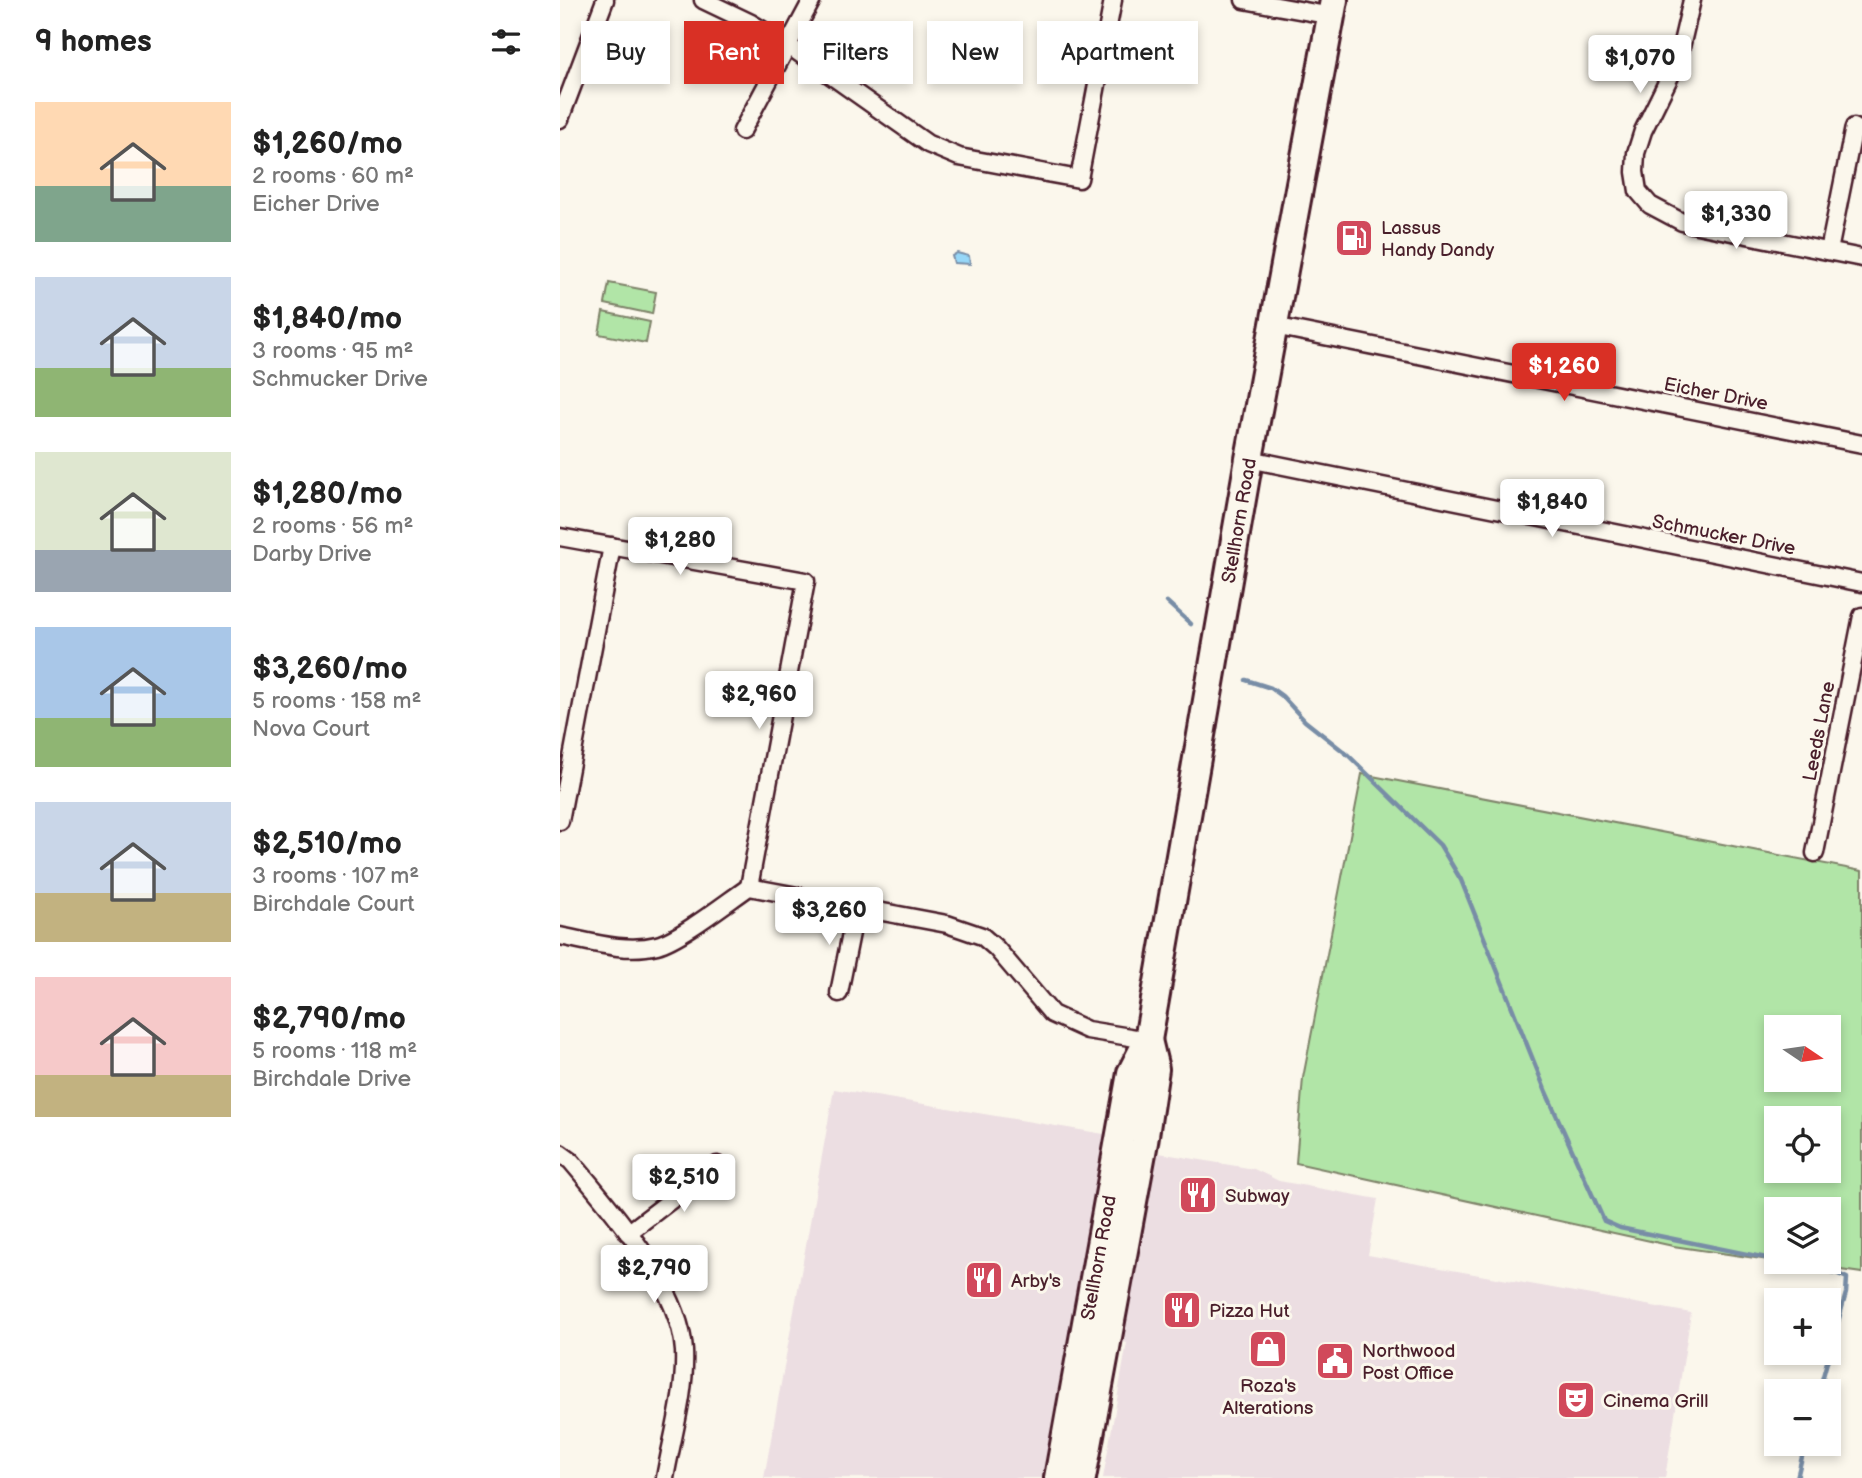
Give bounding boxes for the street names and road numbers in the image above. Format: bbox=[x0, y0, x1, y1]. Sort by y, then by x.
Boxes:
street label: Eicher Drive bbox=[1662, 373, 1770, 416]
street label: Stellhorn Road bbox=[1218, 456, 1262, 585]
street label: Schmucker Drive bbox=[1650, 510, 1797, 561]
street label: Leeds Lane bbox=[1799, 679, 1840, 783]
street label: Stellhorn Road bbox=[1077, 1194, 1122, 1322]

